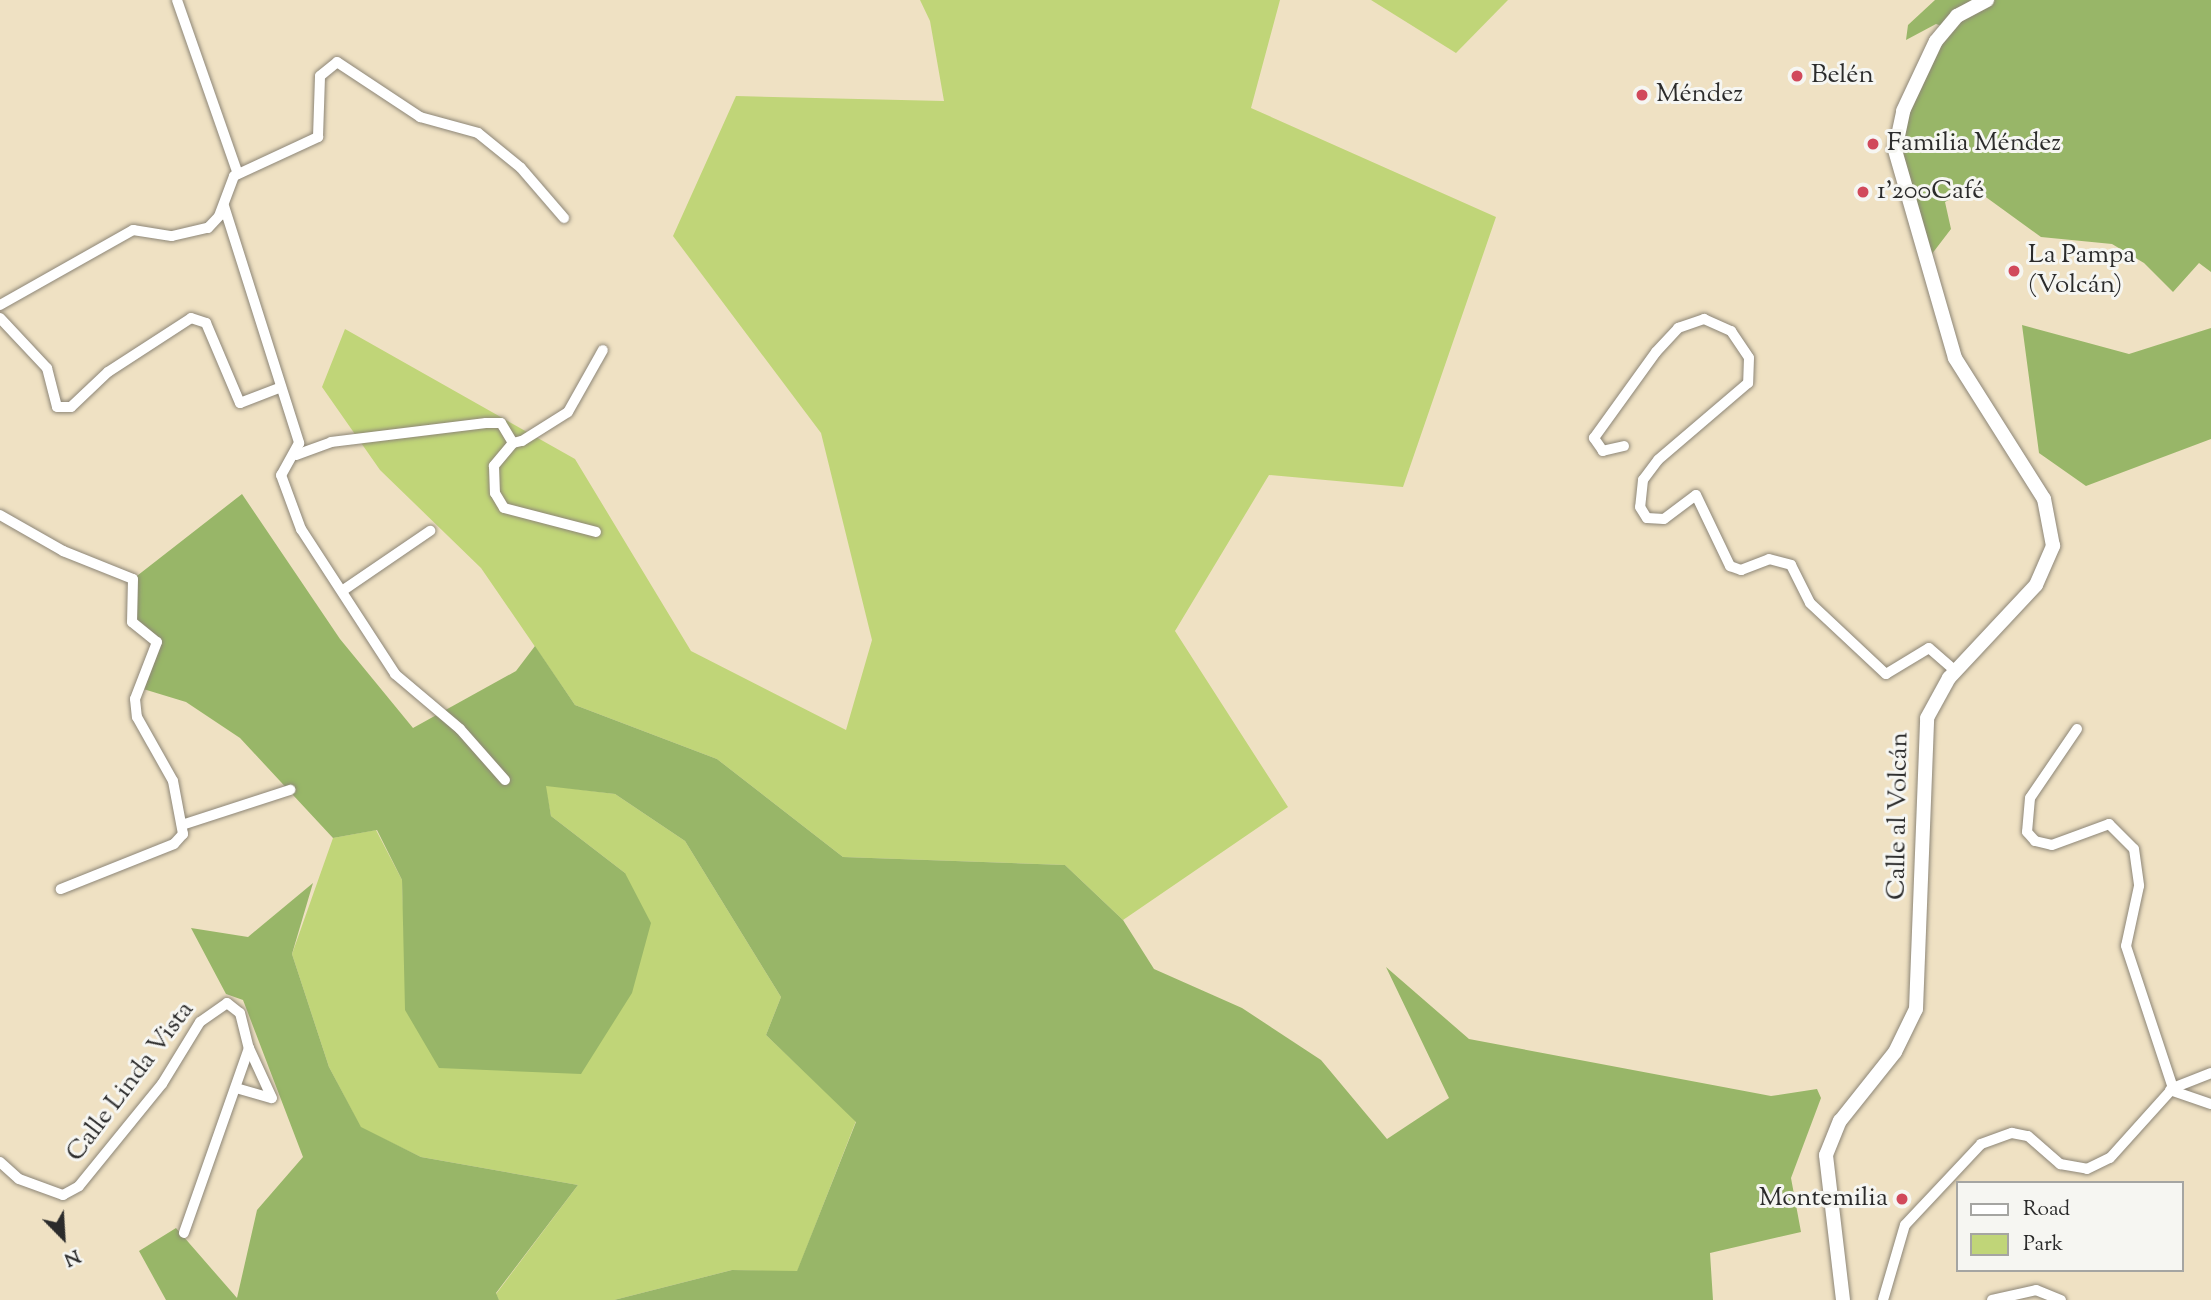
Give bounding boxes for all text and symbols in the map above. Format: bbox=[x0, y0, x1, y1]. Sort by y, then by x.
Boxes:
place label: Belén bbox=[1811, 60, 1874, 92]
marker: Belén bbox=[1789, 68, 1805, 84]
place label: Méndez bbox=[1656, 79, 1743, 111]
marker: Méndez bbox=[1634, 87, 1650, 103]
place label: Familia Méndez bbox=[1887, 128, 2061, 160]
marker: Familia Méndez bbox=[1865, 136, 1881, 152]
place label: 1'200Café bbox=[1877, 176, 1984, 208]
marker: 1'200Café bbox=[1855, 184, 1871, 200]
place label: La Pampa (Volcán) bbox=[2028, 240, 2135, 302]
marker: La Pampa (Volcán) bbox=[2006, 263, 2022, 279]
street label: Calle al Volcán bbox=[1882, 732, 1916, 900]
street label: Calle Linda Vista bbox=[61, 996, 201, 1168]
legend bbox=[1955, 1181, 2183, 1272]
place label: Montemilia bbox=[1759, 1183, 1888, 1215]
marker: Montemilia bbox=[1894, 1191, 1910, 1207]
text: Road bbox=[2023, 1195, 2070, 1225]
north arrow bbox=[28, 1202, 98, 1272]
text: Park bbox=[2023, 1230, 2063, 1260]
text: N bbox=[59, 1241, 84, 1272]

